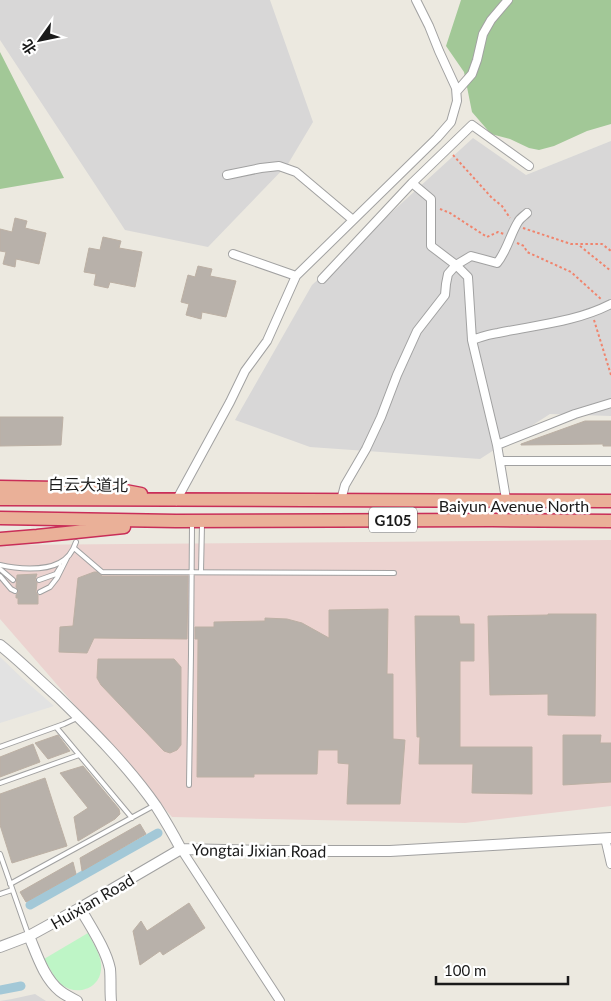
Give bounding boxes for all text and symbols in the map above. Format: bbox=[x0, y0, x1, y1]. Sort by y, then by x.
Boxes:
north arrow bbox=[15, 15, 65, 65]
text: 北 bbox=[18, 37, 40, 58]
street label: 白云大道北 bbox=[48, 474, 128, 494]
street label: Baiyun Avenue North bbox=[439, 496, 589, 515]
road number: G105 bbox=[369, 508, 417, 532]
street label: Yongtai Jixian Road bbox=[192, 839, 326, 861]
street label: Huixian Road bbox=[47, 869, 137, 933]
scale bar bbox=[436, 954, 568, 986]
text: 100 m bbox=[444, 961, 486, 979]

